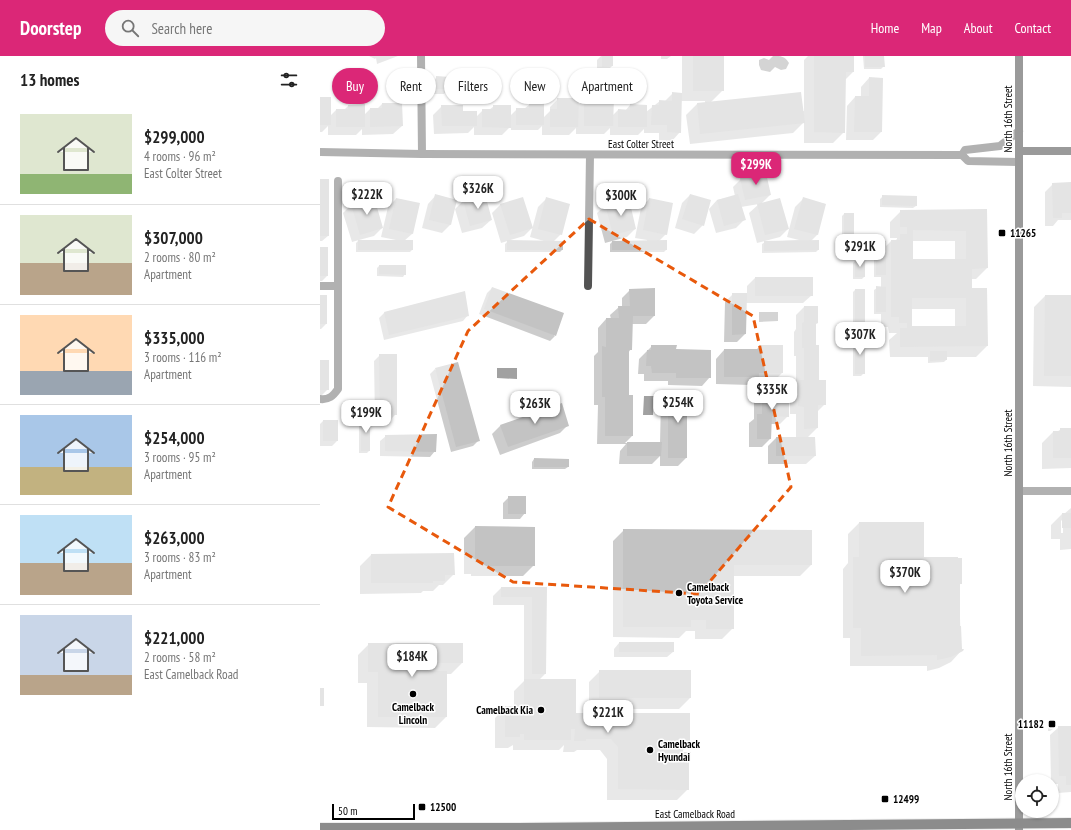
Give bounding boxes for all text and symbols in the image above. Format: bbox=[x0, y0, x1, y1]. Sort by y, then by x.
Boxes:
search box bbox=[105, 10, 385, 46]
text: Doorstep bbox=[20, 16, 81, 40]
icon: search bbox=[119, 17, 141, 39]
text: Search here bbox=[151, 19, 212, 38]
text: Home bbox=[871, 19, 899, 37]
text: Map bbox=[921, 19, 942, 37]
text: About bbox=[964, 19, 993, 37]
text: Contact bbox=[1015, 19, 1051, 37]
chip: Buy bbox=[332, 68, 378, 104]
chip: Rent bbox=[386, 68, 436, 104]
chip: Filters bbox=[444, 68, 502, 104]
chip: New bbox=[510, 68, 560, 104]
chip: Apartment bbox=[568, 68, 647, 104]
text: 13 homes bbox=[20, 69, 79, 91]
icon: filters bbox=[278, 69, 300, 91]
street label: North 16th Street bbox=[1001, 85, 1015, 153]
text: $299,000 bbox=[144, 126, 205, 148]
icon: home bbox=[52, 130, 100, 178]
street label: East Colter Street bbox=[608, 137, 674, 151]
text: 4 rooms · 96 m² bbox=[144, 148, 216, 165]
pin: $299K bbox=[728, 152, 784, 186]
text: $299K bbox=[740, 156, 772, 173]
text: East Colter Street bbox=[144, 165, 222, 182]
pin: $326K bbox=[450, 176, 506, 210]
text: $326K bbox=[462, 180, 494, 197]
pin: $222K bbox=[339, 182, 395, 216]
pin: $300K bbox=[593, 183, 649, 217]
text: $222K bbox=[351, 186, 383, 203]
text: $300K bbox=[605, 187, 637, 204]
place label: 11265 bbox=[1010, 226, 1036, 240]
text: $307,000 bbox=[144, 227, 203, 249]
marker: 11265 bbox=[997, 228, 1007, 238]
icon: home bbox=[52, 231, 100, 279]
pin: $291K bbox=[832, 234, 888, 268]
text: $291K bbox=[844, 238, 876, 255]
text: 2 rooms · 80 m² bbox=[144, 249, 216, 266]
text: Apartment bbox=[144, 266, 192, 283]
pin: $307K bbox=[832, 322, 888, 356]
text: $307K bbox=[844, 326, 876, 343]
text: $335,000 bbox=[144, 327, 205, 349]
icon: home bbox=[52, 331, 100, 379]
text: 3 rooms · 116 m² bbox=[144, 349, 222, 366]
text: Apartment bbox=[144, 366, 192, 383]
pin: $335K bbox=[744, 377, 800, 411]
text: $335K bbox=[756, 381, 788, 398]
pin: $254K bbox=[650, 390, 706, 424]
pin: $263K bbox=[507, 391, 563, 425]
text: $254K bbox=[662, 394, 694, 411]
text: $263K bbox=[519, 395, 551, 412]
pin: $199K bbox=[338, 400, 394, 434]
text: $199K bbox=[350, 404, 382, 421]
street label: North 16th Street bbox=[1001, 409, 1015, 477]
text: $254,000 bbox=[144, 427, 205, 449]
icon: home bbox=[52, 431, 100, 479]
text: 3 rooms · 95 m² bbox=[144, 449, 216, 466]
text: Apartment bbox=[144, 466, 192, 483]
text: $263,000 bbox=[144, 527, 205, 549]
icon: home bbox=[52, 531, 100, 579]
text: 3 rooms · 83 m² bbox=[144, 549, 216, 566]
pin: $370K bbox=[877, 560, 933, 594]
text: $370K bbox=[889, 564, 921, 581]
text: Apartment bbox=[144, 566, 192, 583]
place label: Camelback Toyota Service bbox=[687, 580, 743, 607]
marker: Camelback Toyota Service bbox=[674, 588, 684, 598]
text: $221,000 bbox=[144, 627, 205, 649]
icon: home bbox=[52, 631, 100, 679]
pin: $184K bbox=[384, 644, 440, 678]
text: $184K bbox=[396, 648, 428, 665]
text: 2 rooms · 58 m² bbox=[144, 649, 216, 666]
text: East Camelback Road bbox=[144, 666, 238, 683]
marker: Camelback Lincoln bbox=[408, 689, 418, 699]
place label: Camelback Lincoln bbox=[392, 700, 434, 727]
pin: $221K bbox=[580, 700, 636, 734]
place label: Camelback Kia bbox=[476, 703, 533, 717]
text: $221K bbox=[592, 704, 624, 721]
marker: Camelback Kia bbox=[536, 705, 546, 715]
place label: 11182 bbox=[1018, 717, 1044, 731]
marker: 11182 bbox=[1047, 719, 1057, 729]
street label: North 16th Street bbox=[1001, 733, 1015, 801]
place label: Camelback Hyundai bbox=[658, 737, 700, 764]
marker: Camelback Hyundai bbox=[645, 745, 655, 755]
map controls bbox=[1015, 774, 1059, 818]
button: locate bbox=[1015, 774, 1059, 818]
place label: 12499 bbox=[893, 792, 919, 806]
marker: 12499 bbox=[880, 794, 890, 804]
place label: 12500 bbox=[430, 800, 456, 814]
scale bar bbox=[332, 802, 415, 821]
marker: 12500 bbox=[417, 802, 427, 812]
text: 50 m bbox=[338, 804, 357, 818]
street label: East Camelback Road bbox=[655, 807, 735, 821]

